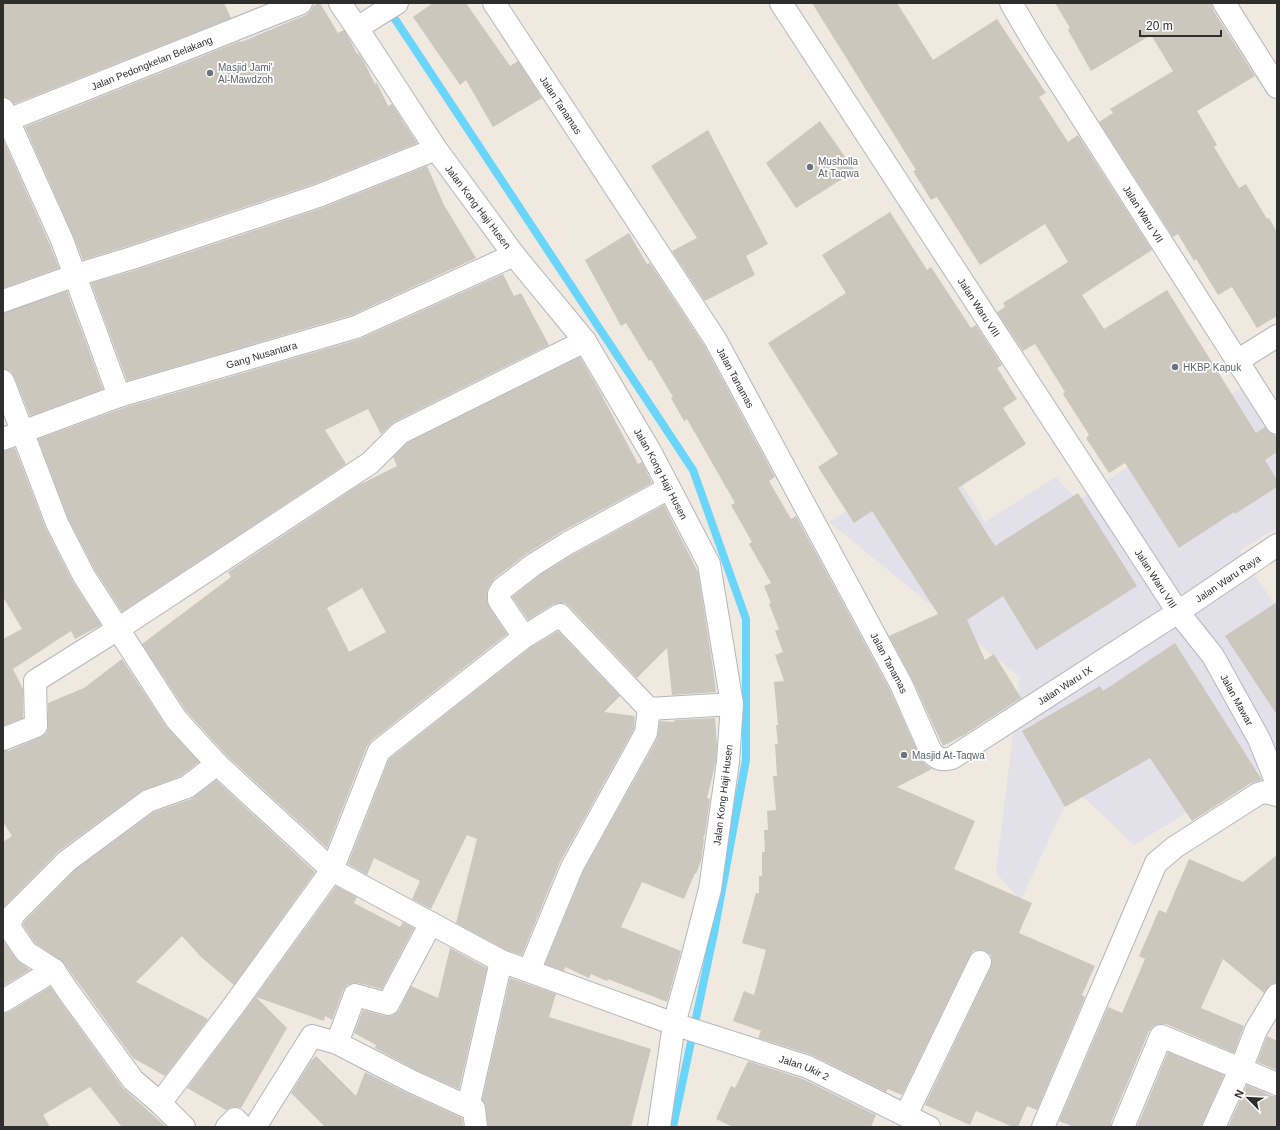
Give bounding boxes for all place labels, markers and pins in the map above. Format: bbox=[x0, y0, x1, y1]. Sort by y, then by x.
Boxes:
place label: Masjid Jami' Al-Mawdzoh bbox=[218, 62, 273, 85]
marker: Masjid Jami' Al-Mawdzoh bbox=[205, 68, 215, 78]
place label: Musholla At Taqwa bbox=[818, 156, 859, 179]
marker: Musholla At Taqwa bbox=[805, 162, 815, 172]
marker: HKBP Kapuk bbox=[1170, 362, 1180, 372]
place label: HKBP Kapuk bbox=[1183, 362, 1242, 373]
marker: Masjid At-Taqwa bbox=[899, 750, 909, 760]
place label: Masjid At-Taqwa bbox=[912, 750, 985, 761]

